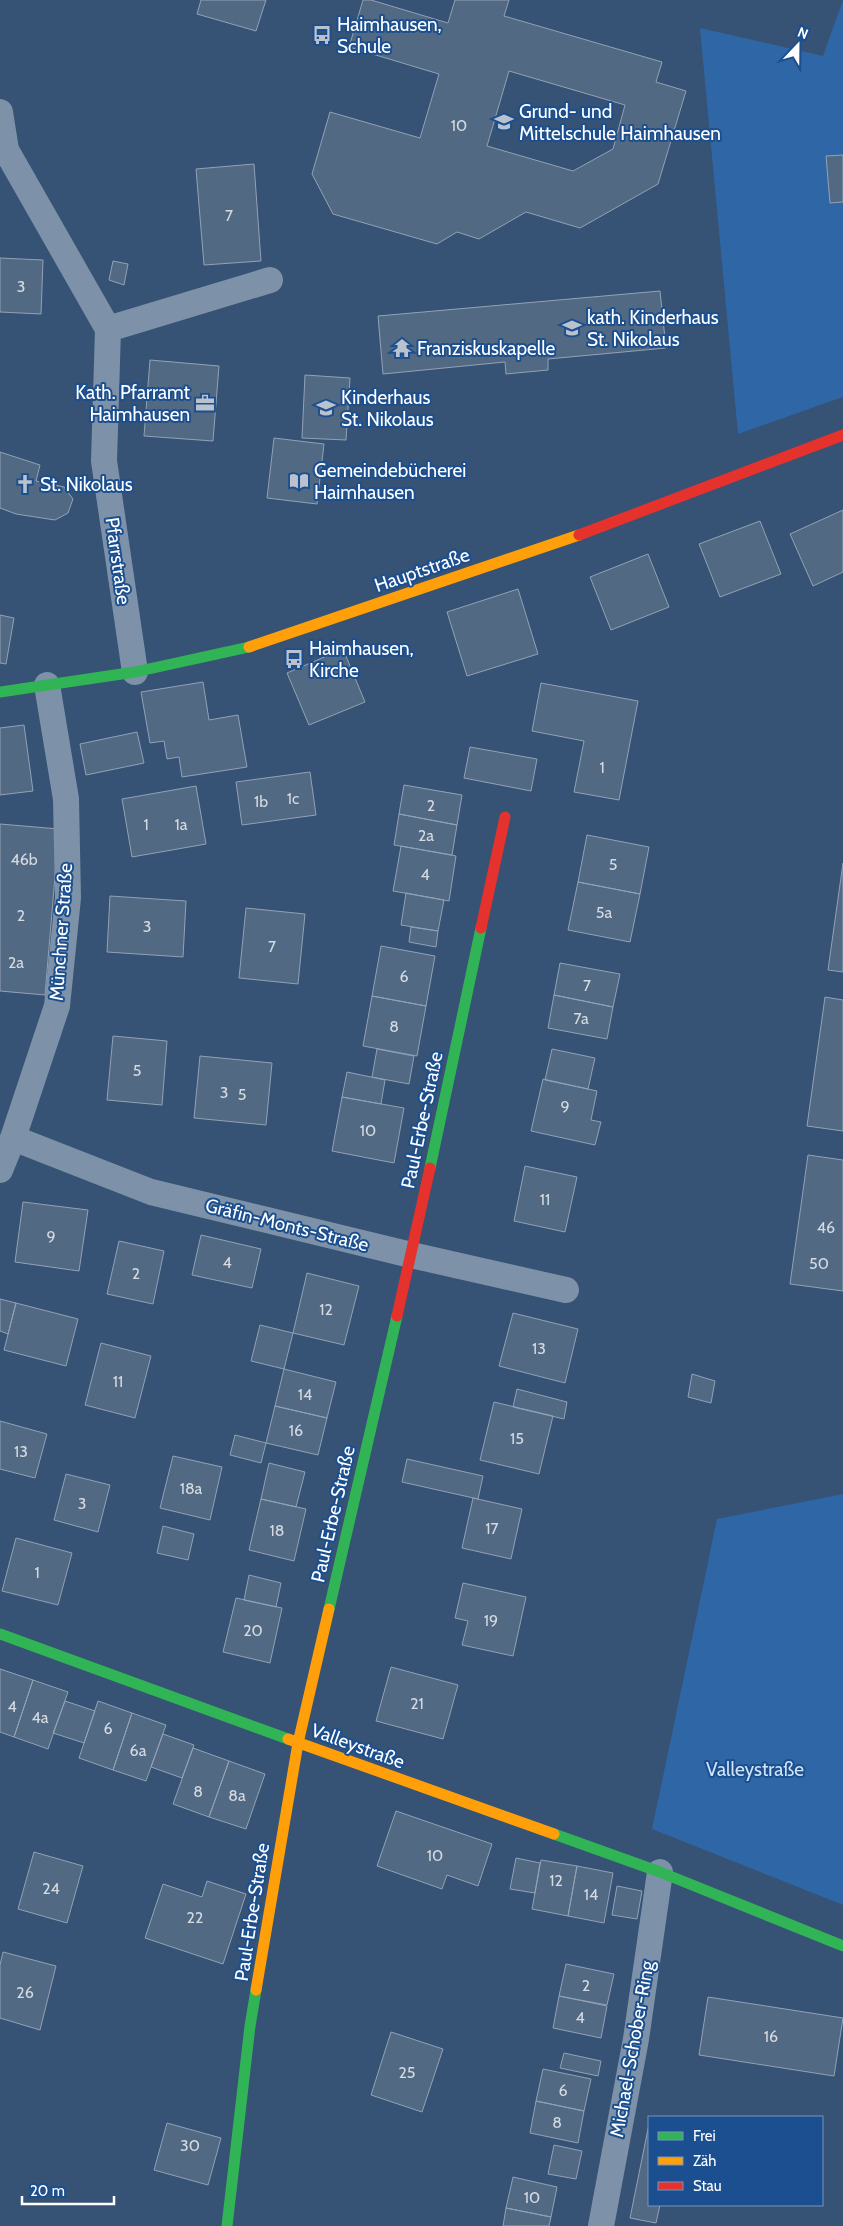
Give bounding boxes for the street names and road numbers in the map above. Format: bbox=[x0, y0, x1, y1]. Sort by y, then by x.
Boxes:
street label: Pfarrstraße bbox=[100, 516, 136, 606]
street label: Hauptstraße bbox=[371, 543, 473, 597]
street label: Münchner Straße bbox=[45, 862, 77, 1002]
street label: Paul-Erbe-Straße bbox=[396, 1049, 448, 1191]
street label: Gräfin-Monts-Straße bbox=[203, 1194, 371, 1256]
street label: Paul-Erbe-Straße bbox=[306, 1443, 360, 1585]
street label: Valleystraße bbox=[308, 1718, 408, 1774]
street label: Paul-Erbe-Straße bbox=[230, 1841, 274, 1983]
street label: Michael-Schober-Ring bbox=[605, 1958, 659, 2139]

